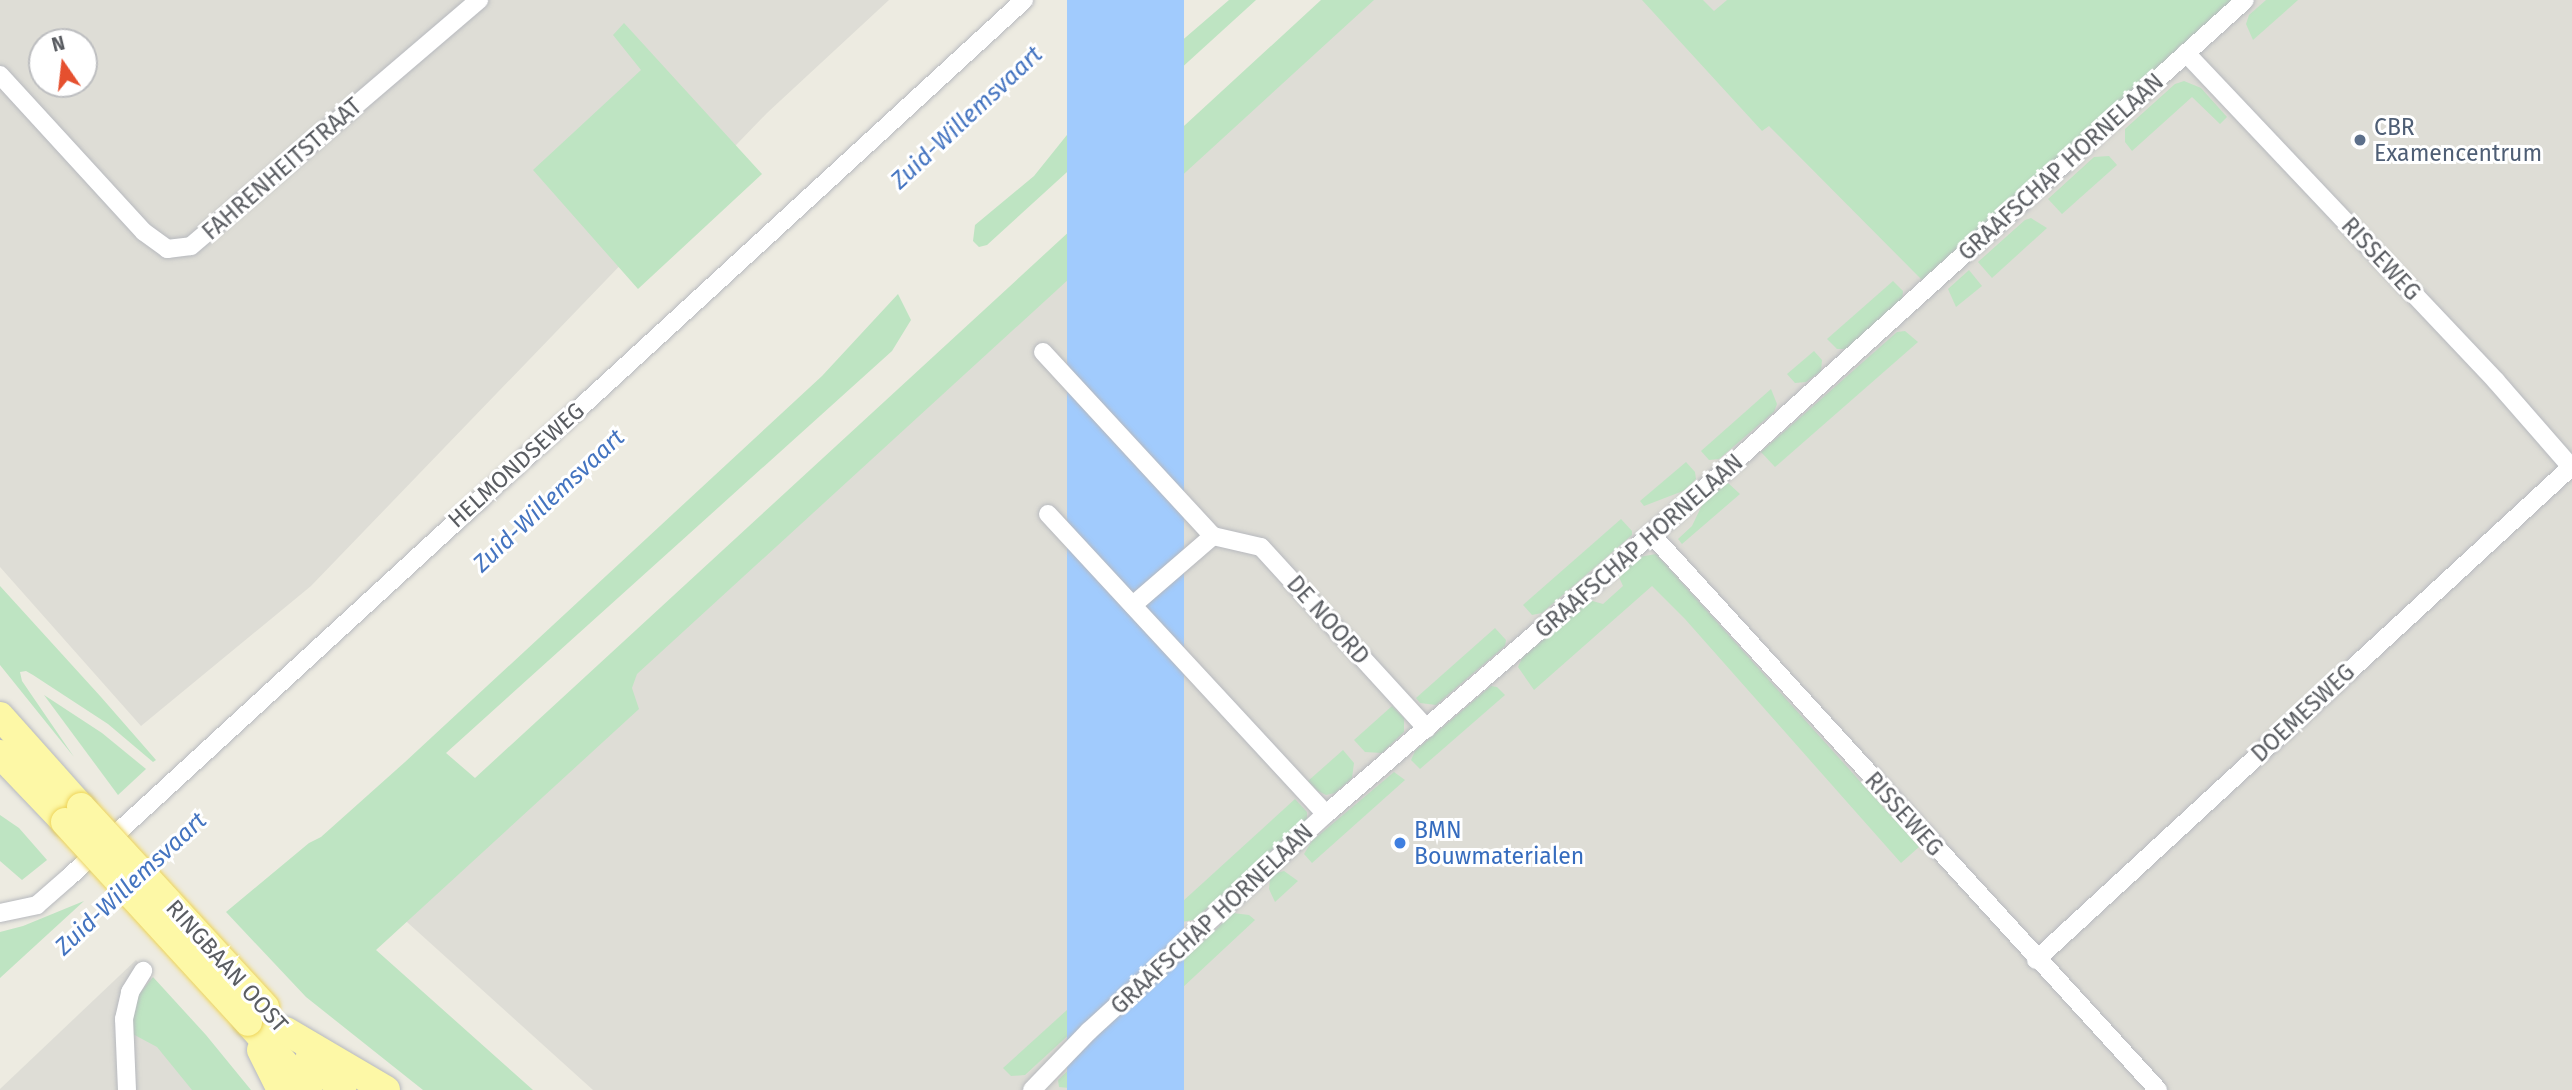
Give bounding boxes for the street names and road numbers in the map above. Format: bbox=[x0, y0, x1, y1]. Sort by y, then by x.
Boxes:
street label: GRAAFSCHAP HORNELAAN bbox=[1953, 68, 2169, 266]
street label: FAHRENHEITSTRAAT bbox=[197, 92, 367, 246]
street label: RISSEWEG bbox=[2336, 212, 2426, 306]
street label: HELMONDSEWEG bbox=[442, 397, 590, 533]
street label: GRAAFSCHAP HORNELAAN bbox=[1529, 448, 1749, 644]
street label: DE NOORD bbox=[1281, 570, 1375, 670]
street label: DOEMESWEG bbox=[2246, 658, 2360, 768]
street label: RISSEWEG bbox=[1859, 766, 1949, 862]
street label: GRAAFSCHAP HORNELAAN bbox=[1105, 818, 1319, 1020]
street label: RINGBAAN OOST bbox=[160, 894, 294, 1038]

